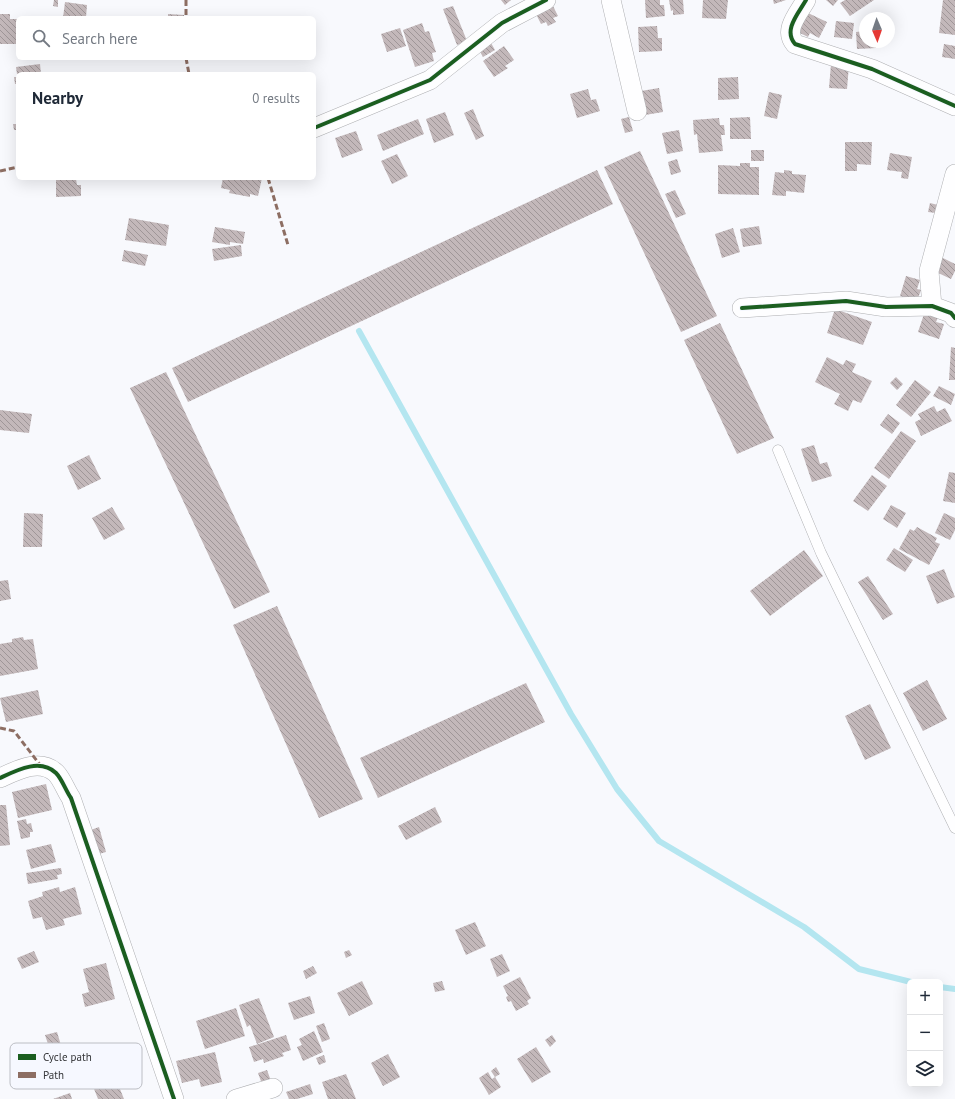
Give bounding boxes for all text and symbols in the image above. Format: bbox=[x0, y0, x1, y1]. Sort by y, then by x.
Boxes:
north arrow bbox=[859, 12, 895, 48]
search box bbox=[16, 16, 316, 60]
icon: search bbox=[30, 27, 52, 49]
text: Search here bbox=[62, 29, 138, 48]
text: Nearby bbox=[32, 87, 83, 109]
text: 0 results bbox=[252, 90, 300, 107]
map controls bbox=[907, 979, 943, 1087]
button: + bbox=[907, 979, 943, 1015]
button: − bbox=[907, 1015, 943, 1051]
legend bbox=[10, 1043, 142, 1089]
text: Cycle path bbox=[43, 1050, 92, 1064]
button: layers bbox=[907, 1051, 943, 1087]
text: Path bbox=[43, 1068, 64, 1082]

